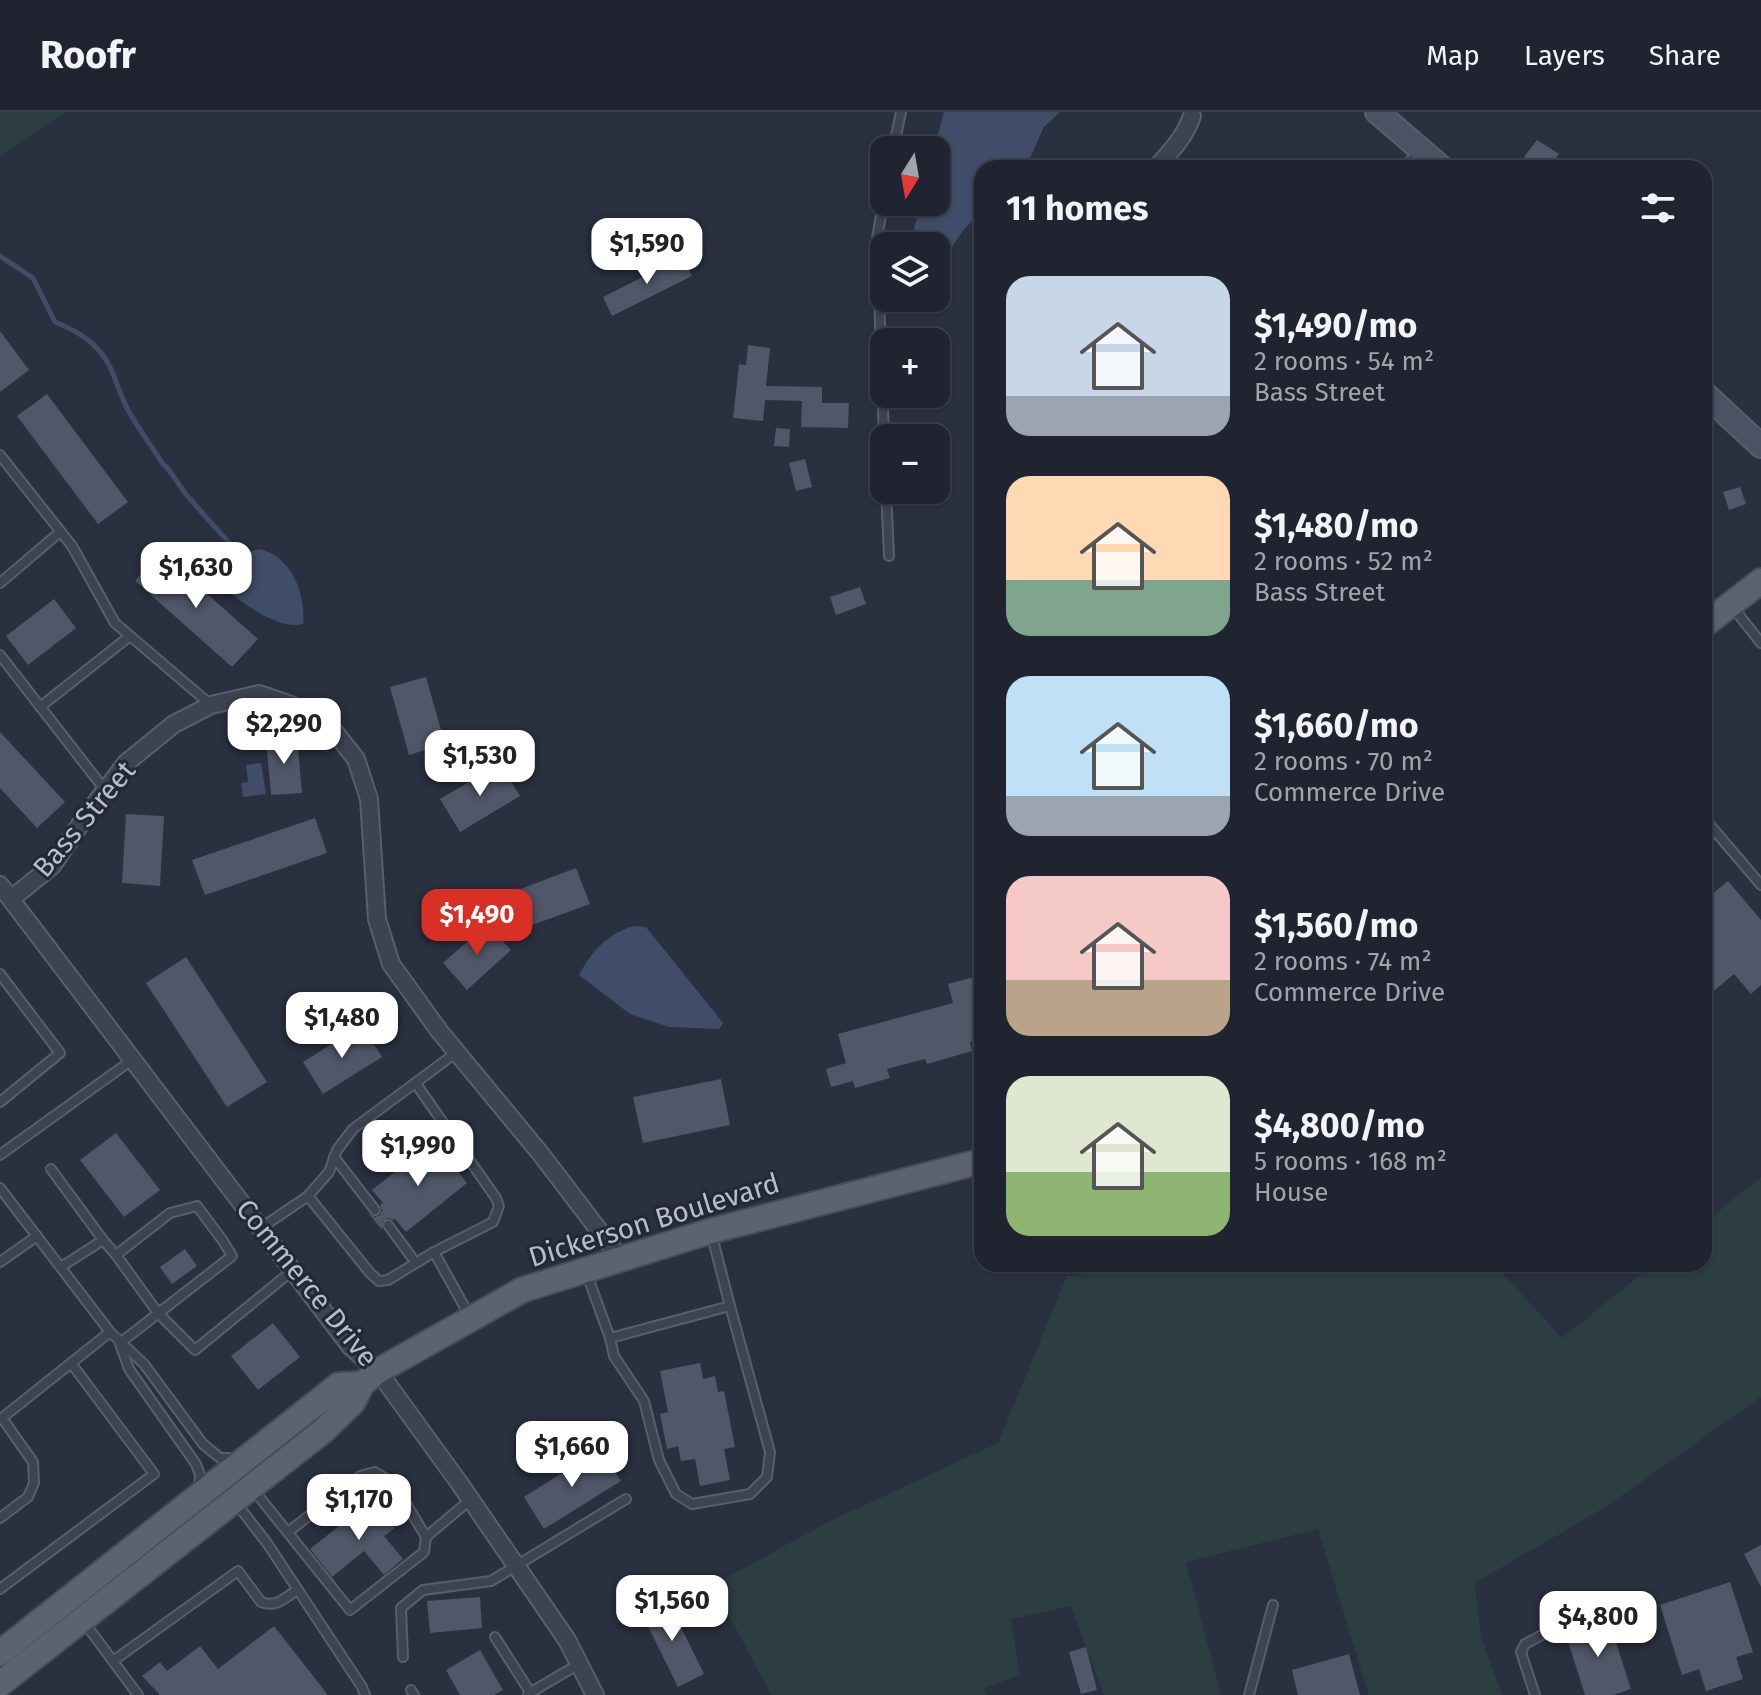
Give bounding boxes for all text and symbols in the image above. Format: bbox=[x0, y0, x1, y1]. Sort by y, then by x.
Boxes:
text: Roofr bbox=[40, 32, 136, 78]
text: Map bbox=[1426, 39, 1480, 72]
text: Layers bbox=[1524, 39, 1605, 72]
text: Share bbox=[1649, 39, 1721, 72]
north arrow bbox=[870, 136, 950, 216]
map controls bbox=[870, 136, 950, 504]
icon: filters bbox=[1636, 186, 1680, 230]
text: 11 homes bbox=[1006, 188, 1148, 229]
pin: $1,590 bbox=[582, 218, 712, 286]
text: $1,590 bbox=[609, 228, 685, 259]
button: layers bbox=[870, 232, 950, 312]
text: $1,490/mo bbox=[1254, 305, 1417, 346]
icon: home bbox=[1070, 308, 1166, 404]
button: + bbox=[870, 328, 950, 408]
text: 2 rooms · 54 m² bbox=[1254, 346, 1434, 377]
text: Bass Street bbox=[1254, 377, 1385, 408]
button: − bbox=[870, 424, 950, 504]
text: $1,480/mo bbox=[1254, 505, 1419, 546]
icon: home bbox=[1070, 508, 1166, 604]
pin: $1,630 bbox=[131, 542, 261, 610]
text: 2 rooms · 52 m² bbox=[1254, 546, 1433, 577]
text: $1,630 bbox=[159, 552, 233, 583]
text: Bass Street bbox=[1254, 577, 1385, 608]
pin: $2,290 bbox=[219, 698, 349, 766]
text: $1,660/mo bbox=[1254, 705, 1419, 746]
text: $2,290 bbox=[246, 708, 322, 739]
icon: home bbox=[1070, 708, 1166, 804]
pin: $1,530 bbox=[415, 730, 545, 798]
text: $1,530 bbox=[443, 740, 517, 771]
text: 2 rooms · 70 m² bbox=[1254, 746, 1433, 777]
street label: Bass Street bbox=[26, 754, 143, 884]
text: Commerce Drive bbox=[1254, 777, 1445, 808]
pin: $1,490 bbox=[412, 889, 542, 957]
text: $1,490 bbox=[439, 899, 515, 930]
text: $1,560/mo bbox=[1254, 905, 1418, 946]
icon: home bbox=[1070, 908, 1166, 1004]
text: 2 rooms · 74 m² bbox=[1254, 946, 1432, 977]
text: Commerce Drive bbox=[1254, 977, 1445, 1008]
pin: $1,480 bbox=[277, 992, 407, 1060]
text: $1,480 bbox=[304, 1002, 380, 1033]
text: $4,800/mo bbox=[1254, 1105, 1425, 1146]
icon: home bbox=[1070, 1108, 1166, 1204]
pin: $1,990 bbox=[353, 1120, 483, 1188]
text: $1,990 bbox=[380, 1130, 456, 1161]
text: 5 rooms · 168 m² bbox=[1254, 1146, 1447, 1177]
street label: Dickerson Boulevard bbox=[525, 1166, 783, 1274]
text: House bbox=[1254, 1177, 1328, 1208]
street label: Commerce Drive bbox=[229, 1193, 385, 1373]
pin: $1,660 bbox=[507, 1421, 637, 1489]
text: $1,660 bbox=[534, 1431, 610, 1462]
pin: $1,170 bbox=[294, 1474, 424, 1542]
text: $1,170 bbox=[325, 1484, 393, 1515]
pin: $1,560 bbox=[607, 1575, 737, 1643]
text: $1,560 bbox=[634, 1585, 710, 1616]
pin: $4,800 bbox=[1533, 1591, 1663, 1659]
text: $4,800 bbox=[1558, 1601, 1638, 1632]

